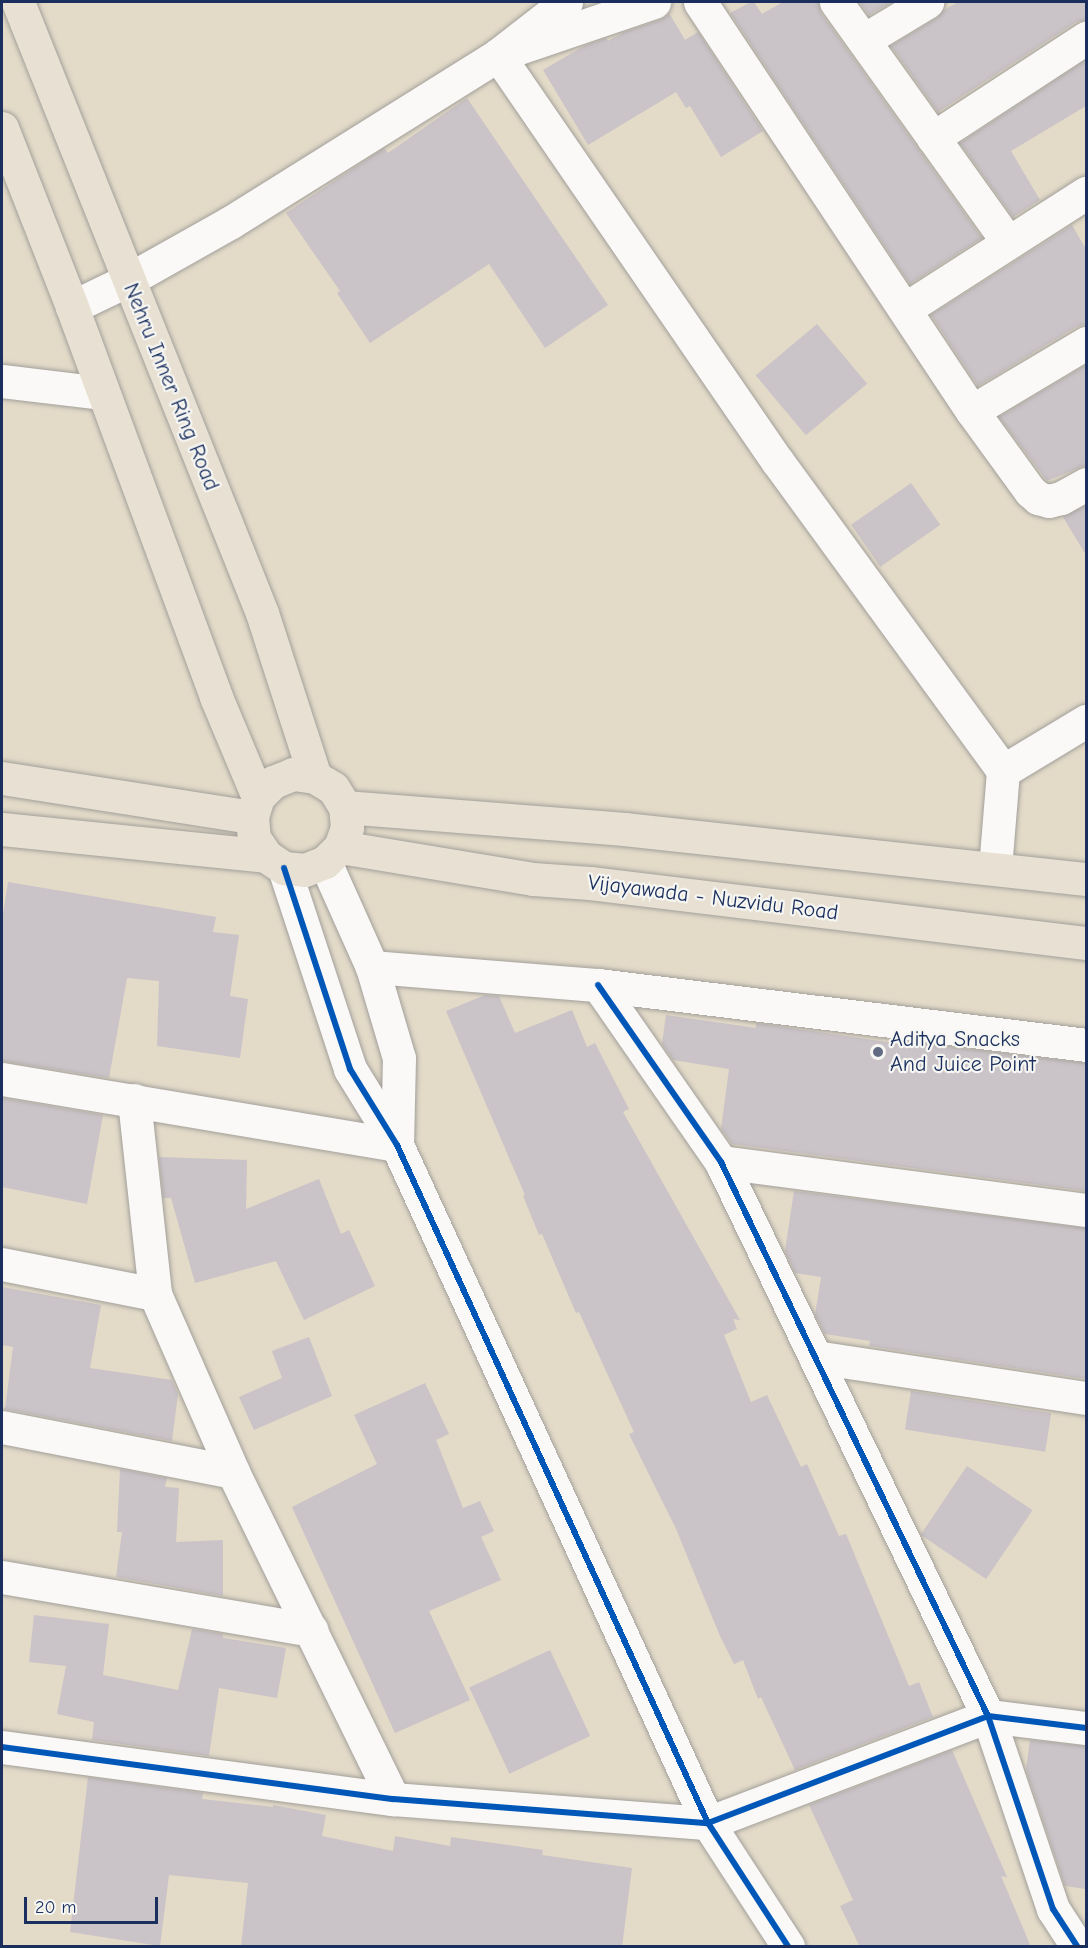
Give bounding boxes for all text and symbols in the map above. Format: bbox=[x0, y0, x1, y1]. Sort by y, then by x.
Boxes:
street label: Nehru Inner Ring Road bbox=[117, 279, 225, 495]
street label: Vijayawada - Nuzvidu Road bbox=[586, 870, 840, 926]
place label: Aditya Snacks And Juice Point bbox=[890, 1026, 1036, 1078]
marker: Aditya Snacks And Juice Point bbox=[871, 1045, 885, 1059]
scale bar bbox=[27, 1885, 160, 1923]
text: 20 m bbox=[35, 1897, 76, 1918]

